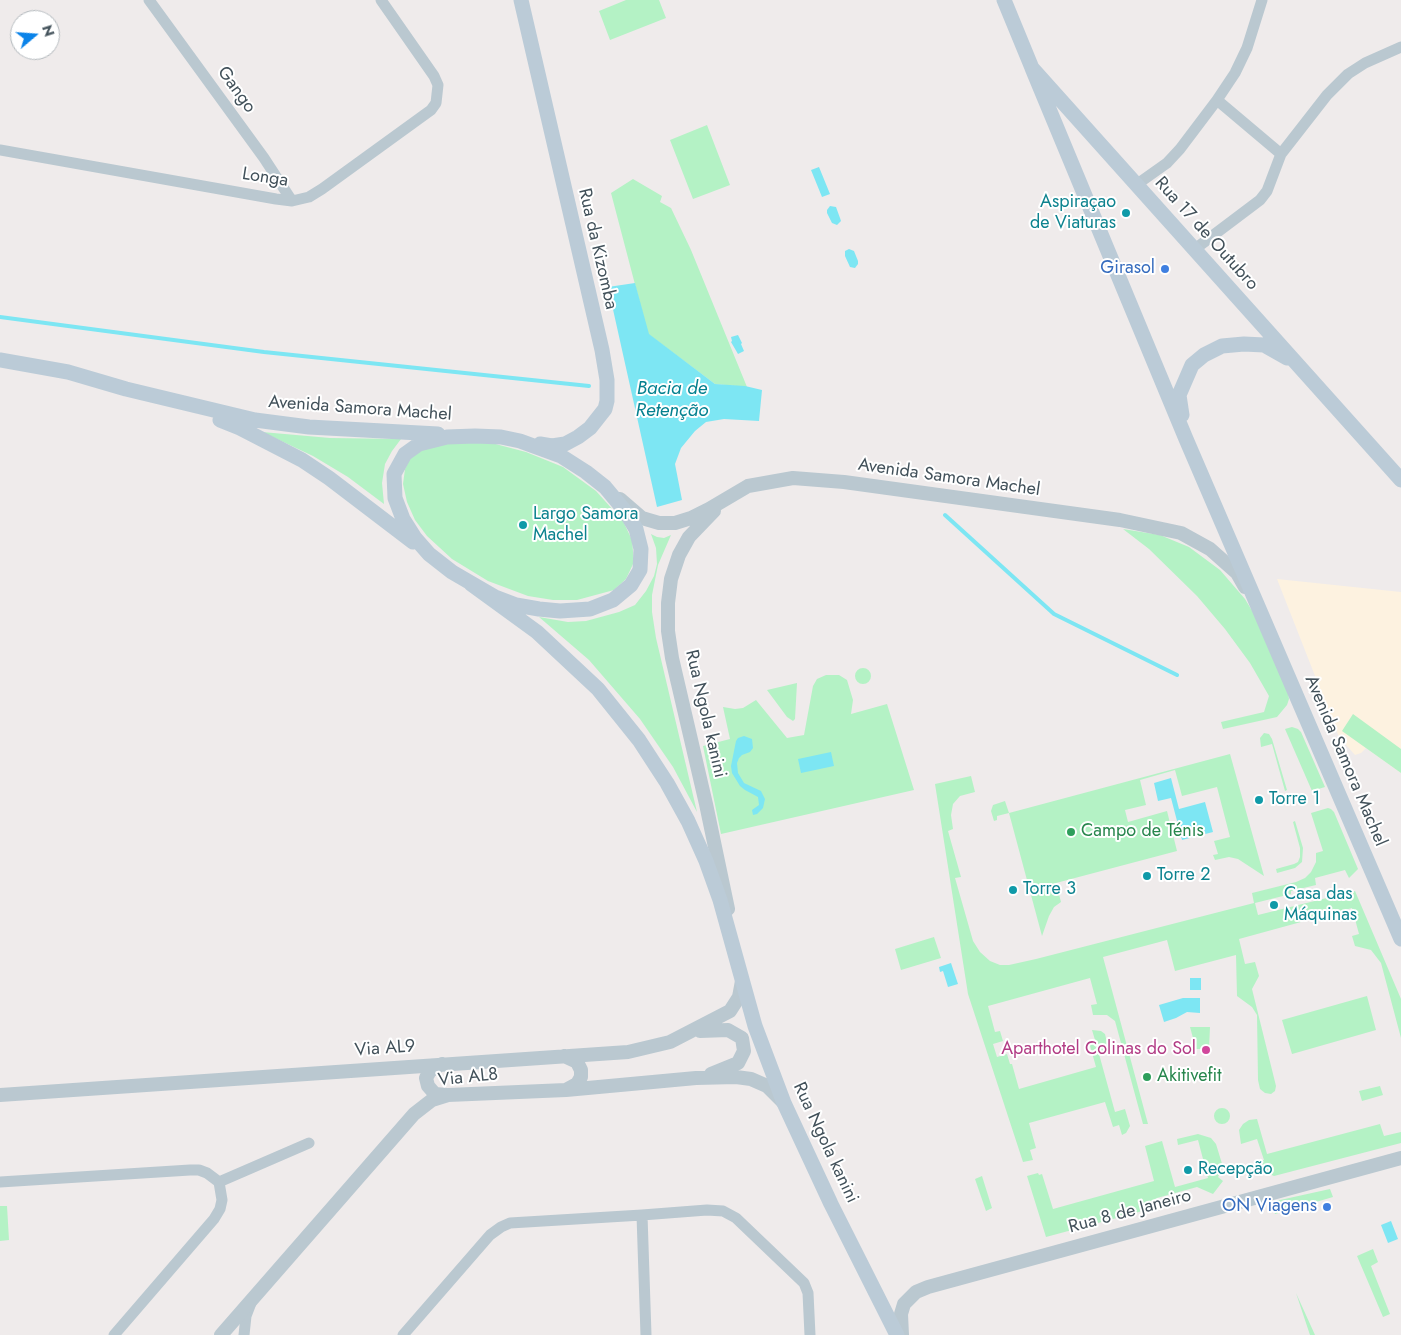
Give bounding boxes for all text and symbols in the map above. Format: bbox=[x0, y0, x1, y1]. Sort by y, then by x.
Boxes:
north arrow bbox=[10, 10, 60, 60]
text: N bbox=[37, 22, 60, 39]
street label: Gango bbox=[212, 63, 260, 117]
street label: Longa bbox=[240, 164, 290, 192]
street label: Rua 17 de Outubro bbox=[1149, 173, 1263, 295]
street label: Rua da Kizomba bbox=[573, 186, 621, 312]
place label: Aspiraçao de Viaturas bbox=[1030, 192, 1116, 234]
marker: Aspiraçao de Viaturas bbox=[1120, 207, 1132, 219]
place label: Girasol bbox=[1100, 258, 1155, 280]
marker: Girasol bbox=[1159, 263, 1171, 275]
water label: Bacia de Retenção bbox=[636, 378, 708, 422]
street label: Avenida Samora Machel bbox=[268, 392, 452, 426]
street label: Avenida Samora Machel bbox=[857, 455, 1041, 501]
place label: Largo Samora Machel bbox=[533, 504, 638, 546]
marker: Largo Samora Machel bbox=[517, 519, 529, 531]
street label: Rua Ngola kanini bbox=[680, 648, 730, 780]
street label: Avenida Samora Machel bbox=[1299, 672, 1391, 850]
place label: Torre 1 bbox=[1269, 789, 1320, 811]
marker: Torre 1 bbox=[1253, 794, 1265, 806]
place label: Campo de Ténis bbox=[1081, 821, 1204, 843]
marker: Campo de Ténis bbox=[1065, 826, 1077, 838]
place label: Torre 2 bbox=[1157, 865, 1210, 887]
marker: Torre 2 bbox=[1141, 870, 1153, 882]
place label: Torre 3 bbox=[1023, 879, 1076, 901]
marker: Torre 3 bbox=[1007, 884, 1019, 896]
place label: Casa das Máquinas bbox=[1284, 884, 1357, 926]
marker: Casa das Máquinas bbox=[1268, 899, 1280, 911]
street label: Via AL9 bbox=[354, 1036, 416, 1062]
place label: Aparthotel Colinas do Sol bbox=[1001, 1039, 1196, 1061]
marker: Aparthotel Colinas do Sol bbox=[1200, 1044, 1212, 1056]
street label: Via AL8 bbox=[437, 1064, 499, 1092]
place label: Akitivefit bbox=[1157, 1066, 1222, 1088]
marker: Akitivefit bbox=[1141, 1071, 1153, 1083]
street label: Rua Ngola kanini bbox=[788, 1079, 862, 1207]
place label: Recepção bbox=[1198, 1159, 1273, 1181]
marker: Recepção bbox=[1182, 1164, 1194, 1176]
street label: Rua 8 de Janeiro bbox=[1066, 1185, 1194, 1239]
place label: ON Viagens bbox=[1222, 1196, 1317, 1218]
marker: ON Viagens bbox=[1321, 1201, 1333, 1213]

